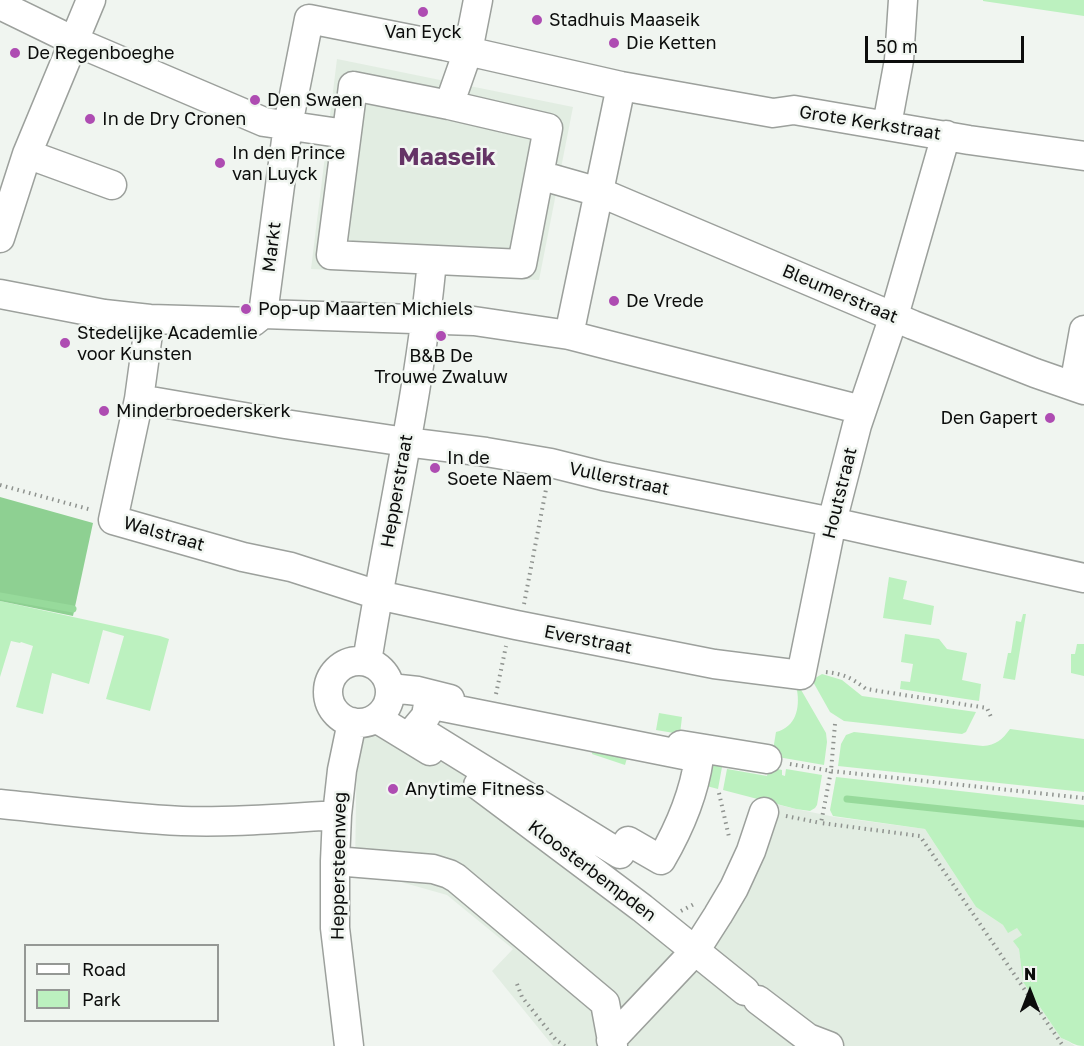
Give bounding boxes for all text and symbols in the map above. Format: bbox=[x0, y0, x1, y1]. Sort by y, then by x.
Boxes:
marker: Van Eyck bbox=[416, 5, 430, 19]
place label: Stadhuis Maaseik bbox=[549, 9, 700, 31]
marker: Stadhuis Maaseik bbox=[530, 13, 544, 27]
place label: Van Eyck bbox=[384, 21, 462, 43]
scale bar bbox=[868, 24, 1027, 62]
place label: Die Ketten bbox=[626, 32, 717, 54]
text: 50 m bbox=[876, 35, 918, 57]
marker: Die Ketten bbox=[607, 36, 621, 50]
place label: De Regenboeghe bbox=[27, 42, 175, 64]
marker: De Regenboeghe bbox=[8, 46, 22, 60]
place label: Den Swaen bbox=[267, 89, 363, 111]
marker: Den Swaen bbox=[248, 93, 262, 107]
street label: Grote Kerkstraat bbox=[798, 101, 942, 145]
place label: In de Dry Cronen bbox=[102, 108, 246, 130]
marker: In de Dry Cronen bbox=[83, 112, 97, 126]
place label: In den Prince van Luyck bbox=[232, 142, 345, 184]
district label: Maaseik bbox=[398, 143, 496, 171]
marker: In den Prince van Luyck bbox=[213, 156, 227, 170]
street label: Markt bbox=[258, 221, 286, 273]
street label: Bleumerstraat bbox=[779, 260, 901, 328]
place label: De Vrede bbox=[626, 290, 704, 312]
marker: De Vrede bbox=[607, 294, 621, 308]
place label: Pop-up Maarten Michiels bbox=[258, 298, 473, 320]
marker: Pop-up Maarten Michiels bbox=[239, 302, 253, 316]
place label: Stedelijke Academlie voor Kunsten bbox=[77, 322, 258, 364]
marker: B&B De Trouwe Zwaluw bbox=[434, 329, 448, 343]
marker: Stedelijke Academlie voor Kunsten bbox=[58, 336, 72, 350]
place label: B&B De Trouwe Zwaluw bbox=[374, 345, 508, 388]
place label: Minderbroederskerk bbox=[116, 400, 291, 422]
marker: Minderbroederskerk bbox=[97, 404, 111, 418]
place label: Den Gapert bbox=[940, 407, 1038, 429]
marker: Den Gapert bbox=[1043, 411, 1057, 425]
street label: Hepperstraat bbox=[376, 433, 418, 549]
street label: Houtstraat bbox=[818, 445, 862, 541]
place label: In de Soete Naem bbox=[447, 447, 552, 490]
street label: Vullerstraat bbox=[567, 458, 671, 500]
marker: In de Soete Naem bbox=[428, 461, 442, 475]
street label: Walstraat bbox=[121, 512, 207, 556]
street label: Everstraat bbox=[542, 621, 634, 659]
place label: Anytime Fitness bbox=[405, 778, 545, 800]
marker: Anytime Fitness bbox=[386, 782, 400, 796]
street label: Heppersteenweg bbox=[327, 792, 351, 940]
street label: Kloosterbempden bbox=[524, 816, 660, 926]
legend bbox=[24, 944, 219, 1022]
text: Road bbox=[82, 958, 126, 980]
north arrow bbox=[1000, 962, 1060, 1022]
text: N bbox=[1024, 964, 1036, 984]
text: Park bbox=[82, 988, 121, 1010]

